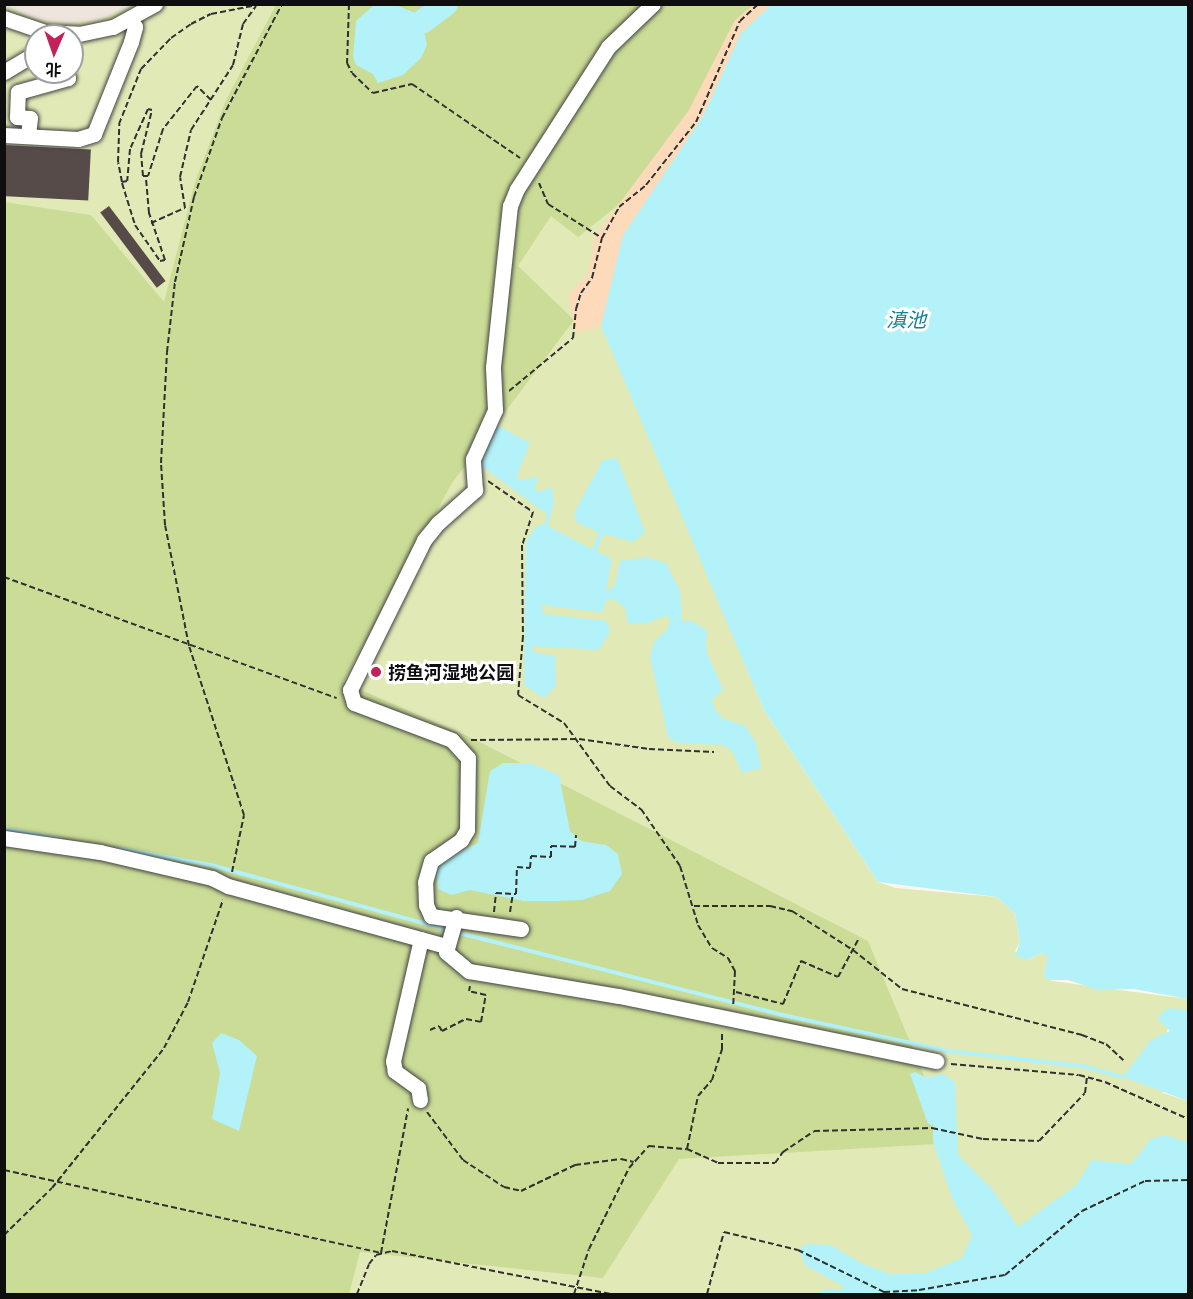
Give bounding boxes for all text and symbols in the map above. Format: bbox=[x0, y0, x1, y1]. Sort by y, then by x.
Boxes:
north arrow bbox=[24, 24, 84, 84]
text: 北 bbox=[45, 59, 62, 81]
water label: 滇池 bbox=[886, 307, 926, 331]
place label: 捞鱼河湿地公园 bbox=[388, 661, 514, 683]
marker: 捞鱼河湿地公园 bbox=[369, 665, 383, 679]

